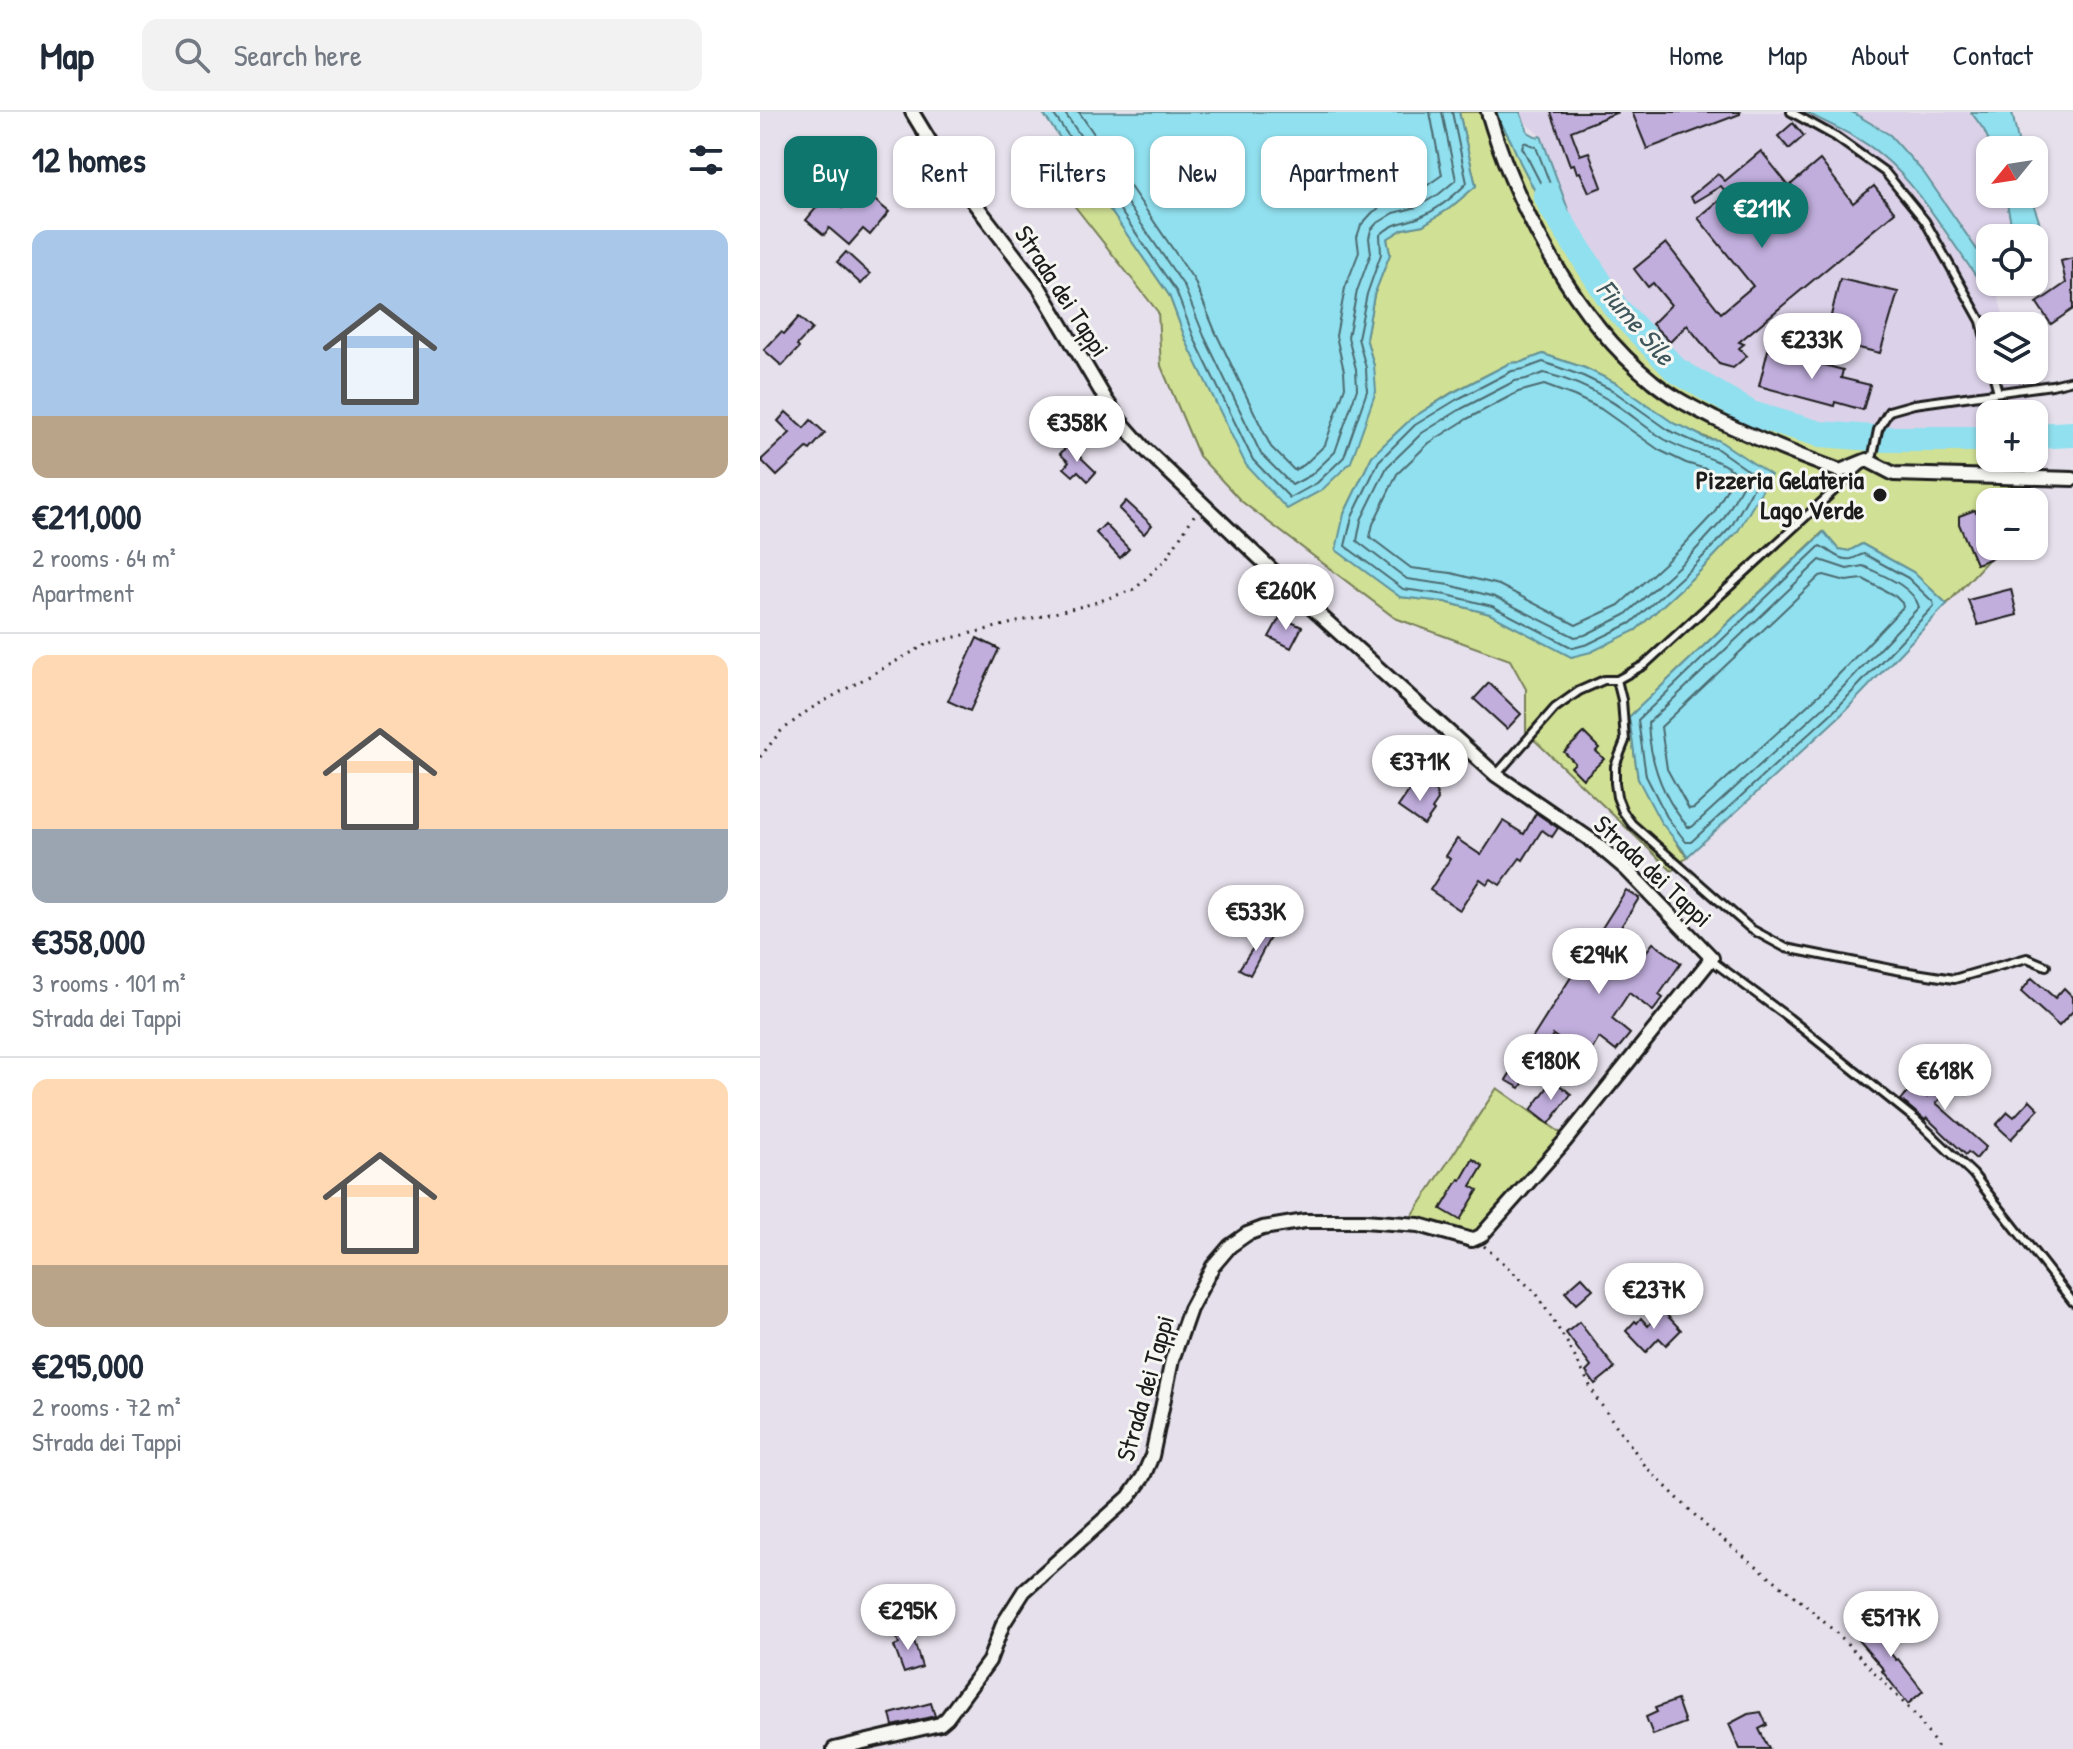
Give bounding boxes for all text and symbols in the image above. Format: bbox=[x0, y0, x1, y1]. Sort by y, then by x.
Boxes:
search box bbox=[142, 19, 702, 91]
text: Map bbox=[40, 29, 94, 81]
icon: search bbox=[170, 33, 214, 77]
text: Search here bbox=[234, 35, 362, 75]
text: Home bbox=[1669, 36, 1724, 74]
text: Map bbox=[1768, 36, 1807, 74]
text: About bbox=[1851, 36, 1909, 74]
text: Contact bbox=[1953, 36, 2033, 74]
chip: Buy bbox=[784, 136, 877, 208]
chip: Rent bbox=[893, 136, 995, 208]
chip: Filters bbox=[1011, 136, 1134, 208]
chip: New bbox=[1150, 136, 1245, 208]
chip: Apartment bbox=[1261, 136, 1427, 208]
north arrow bbox=[1976, 136, 2048, 208]
map controls bbox=[1976, 136, 2048, 560]
text: 12 homes bbox=[32, 137, 146, 183]
icon: filters bbox=[684, 138, 728, 182]
pin: €211K bbox=[1706, 182, 1818, 250]
text: €211K bbox=[1733, 190, 1791, 225]
street label: Strada dei Tappi bbox=[1007, 218, 1118, 363]
button: locate bbox=[1976, 224, 2048, 296]
water label: Fiume Sile bbox=[1588, 271, 1685, 374]
icon: home bbox=[308, 282, 452, 426]
button: layers bbox=[1976, 312, 2048, 384]
pin: €233K bbox=[1756, 313, 1868, 381]
text: €233K bbox=[1781, 321, 1843, 356]
pin: €358K bbox=[1021, 396, 1133, 464]
button: + bbox=[1976, 400, 2048, 472]
text: €358K bbox=[1047, 404, 1107, 439]
place label: Pizzeria Gelateria Lago Verde bbox=[1696, 462, 1865, 528]
marker: Pizzeria Gelateria Lago Verde bbox=[1871, 486, 1889, 504]
button: − bbox=[1976, 488, 2048, 560]
text: €211,000 bbox=[32, 494, 142, 540]
text: 2 rooms · 64 m² bbox=[32, 540, 176, 575]
pin: €260K bbox=[1230, 564, 1342, 632]
text: €260K bbox=[1256, 572, 1316, 607]
text: Apartment bbox=[32, 575, 134, 610]
icon: home bbox=[308, 707, 452, 851]
pin: €371K bbox=[1364, 735, 1476, 803]
text: €371K bbox=[1390, 743, 1450, 778]
street label: Strada dei Tappi bbox=[1587, 807, 1720, 935]
pin: €533K bbox=[1200, 885, 1312, 953]
text: €533K bbox=[1226, 893, 1286, 928]
text: €358,000 bbox=[32, 919, 145, 965]
pin: €294K bbox=[1543, 928, 1655, 996]
text: €294K bbox=[1570, 936, 1628, 971]
text: 3 rooms · 101 m² bbox=[32, 965, 186, 1000]
text: Strada dei Tappi bbox=[32, 1000, 182, 1035]
pin: €180K bbox=[1495, 1034, 1607, 1102]
text: €180K bbox=[1522, 1042, 1580, 1077]
pin: €618K bbox=[1889, 1044, 2001, 1112]
text: €618K bbox=[1916, 1052, 1974, 1087]
icon: home bbox=[308, 1131, 452, 1275]
pin: €237K bbox=[1598, 1263, 1710, 1331]
text: €237K bbox=[1623, 1271, 1685, 1306]
street label: Strada dei Tappi bbox=[1107, 1311, 1182, 1465]
text: €295,000 bbox=[32, 1343, 144, 1389]
text: 2 rooms · 72 m² bbox=[32, 1389, 181, 1424]
text: Strada dei Tappi bbox=[32, 1424, 182, 1459]
pin: €295K bbox=[852, 1584, 964, 1652]
pin: €517K bbox=[1835, 1591, 1947, 1659]
text: €295K bbox=[879, 1592, 937, 1627]
text: €517K bbox=[1861, 1599, 1921, 1634]

